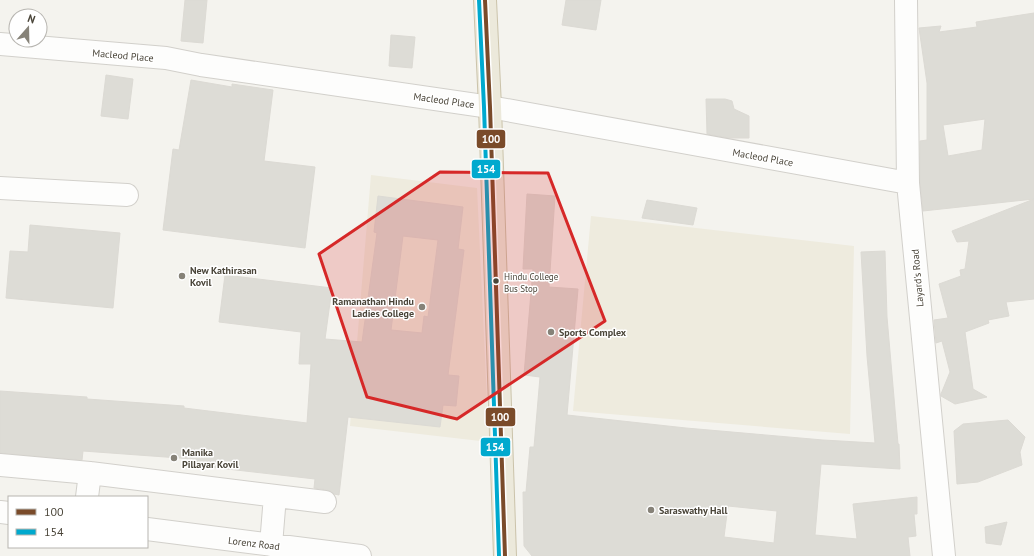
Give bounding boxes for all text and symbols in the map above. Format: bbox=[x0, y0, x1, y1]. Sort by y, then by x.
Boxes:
north arrow bbox=[8, 8, 48, 48]
text: N bbox=[26, 11, 37, 26]
street label: Macleod Place bbox=[92, 46, 154, 65]
street label: Macleod Place bbox=[413, 90, 475, 111]
line badge: 100 bbox=[476, 129, 506, 149]
text: 100 bbox=[482, 132, 500, 146]
street label: Macleod Place bbox=[731, 146, 794, 169]
line badge: 154 bbox=[471, 159, 501, 179]
text: 154 bbox=[477, 162, 496, 176]
street label: Layard's Road bbox=[908, 249, 926, 307]
place label: New Kathirasan Kovil bbox=[190, 264, 257, 289]
marker: New Kathirasan Kovil bbox=[177, 271, 187, 281]
place label: Hindu College Bus Stop bbox=[504, 271, 559, 294]
marker: Hindu College Bus Stop bbox=[491, 276, 501, 286]
place label: Ramanathan Hindu Ladies College bbox=[332, 295, 414, 320]
marker: Ramanathan Hindu Ladies College bbox=[417, 302, 427, 312]
place label: Sports Complex bbox=[559, 326, 627, 339]
marker: Sports Complex bbox=[546, 327, 556, 337]
line badge: 100 bbox=[485, 407, 516, 427]
text: 100 bbox=[491, 410, 509, 424]
line badge: 154 bbox=[480, 437, 511, 457]
text: 154 bbox=[486, 440, 505, 454]
place label: Manika Pillayar Kovil bbox=[182, 446, 238, 471]
marker: Manika Pillayar Kovil bbox=[169, 453, 179, 463]
legend bbox=[8, 496, 148, 548]
text: 100 bbox=[44, 504, 64, 519]
place label: Saraswathy Hall bbox=[659, 504, 727, 517]
marker: Saraswathy Hall bbox=[646, 505, 656, 515]
text: 154 bbox=[44, 524, 64, 539]
street label: Lorenz Road bbox=[227, 534, 280, 553]

